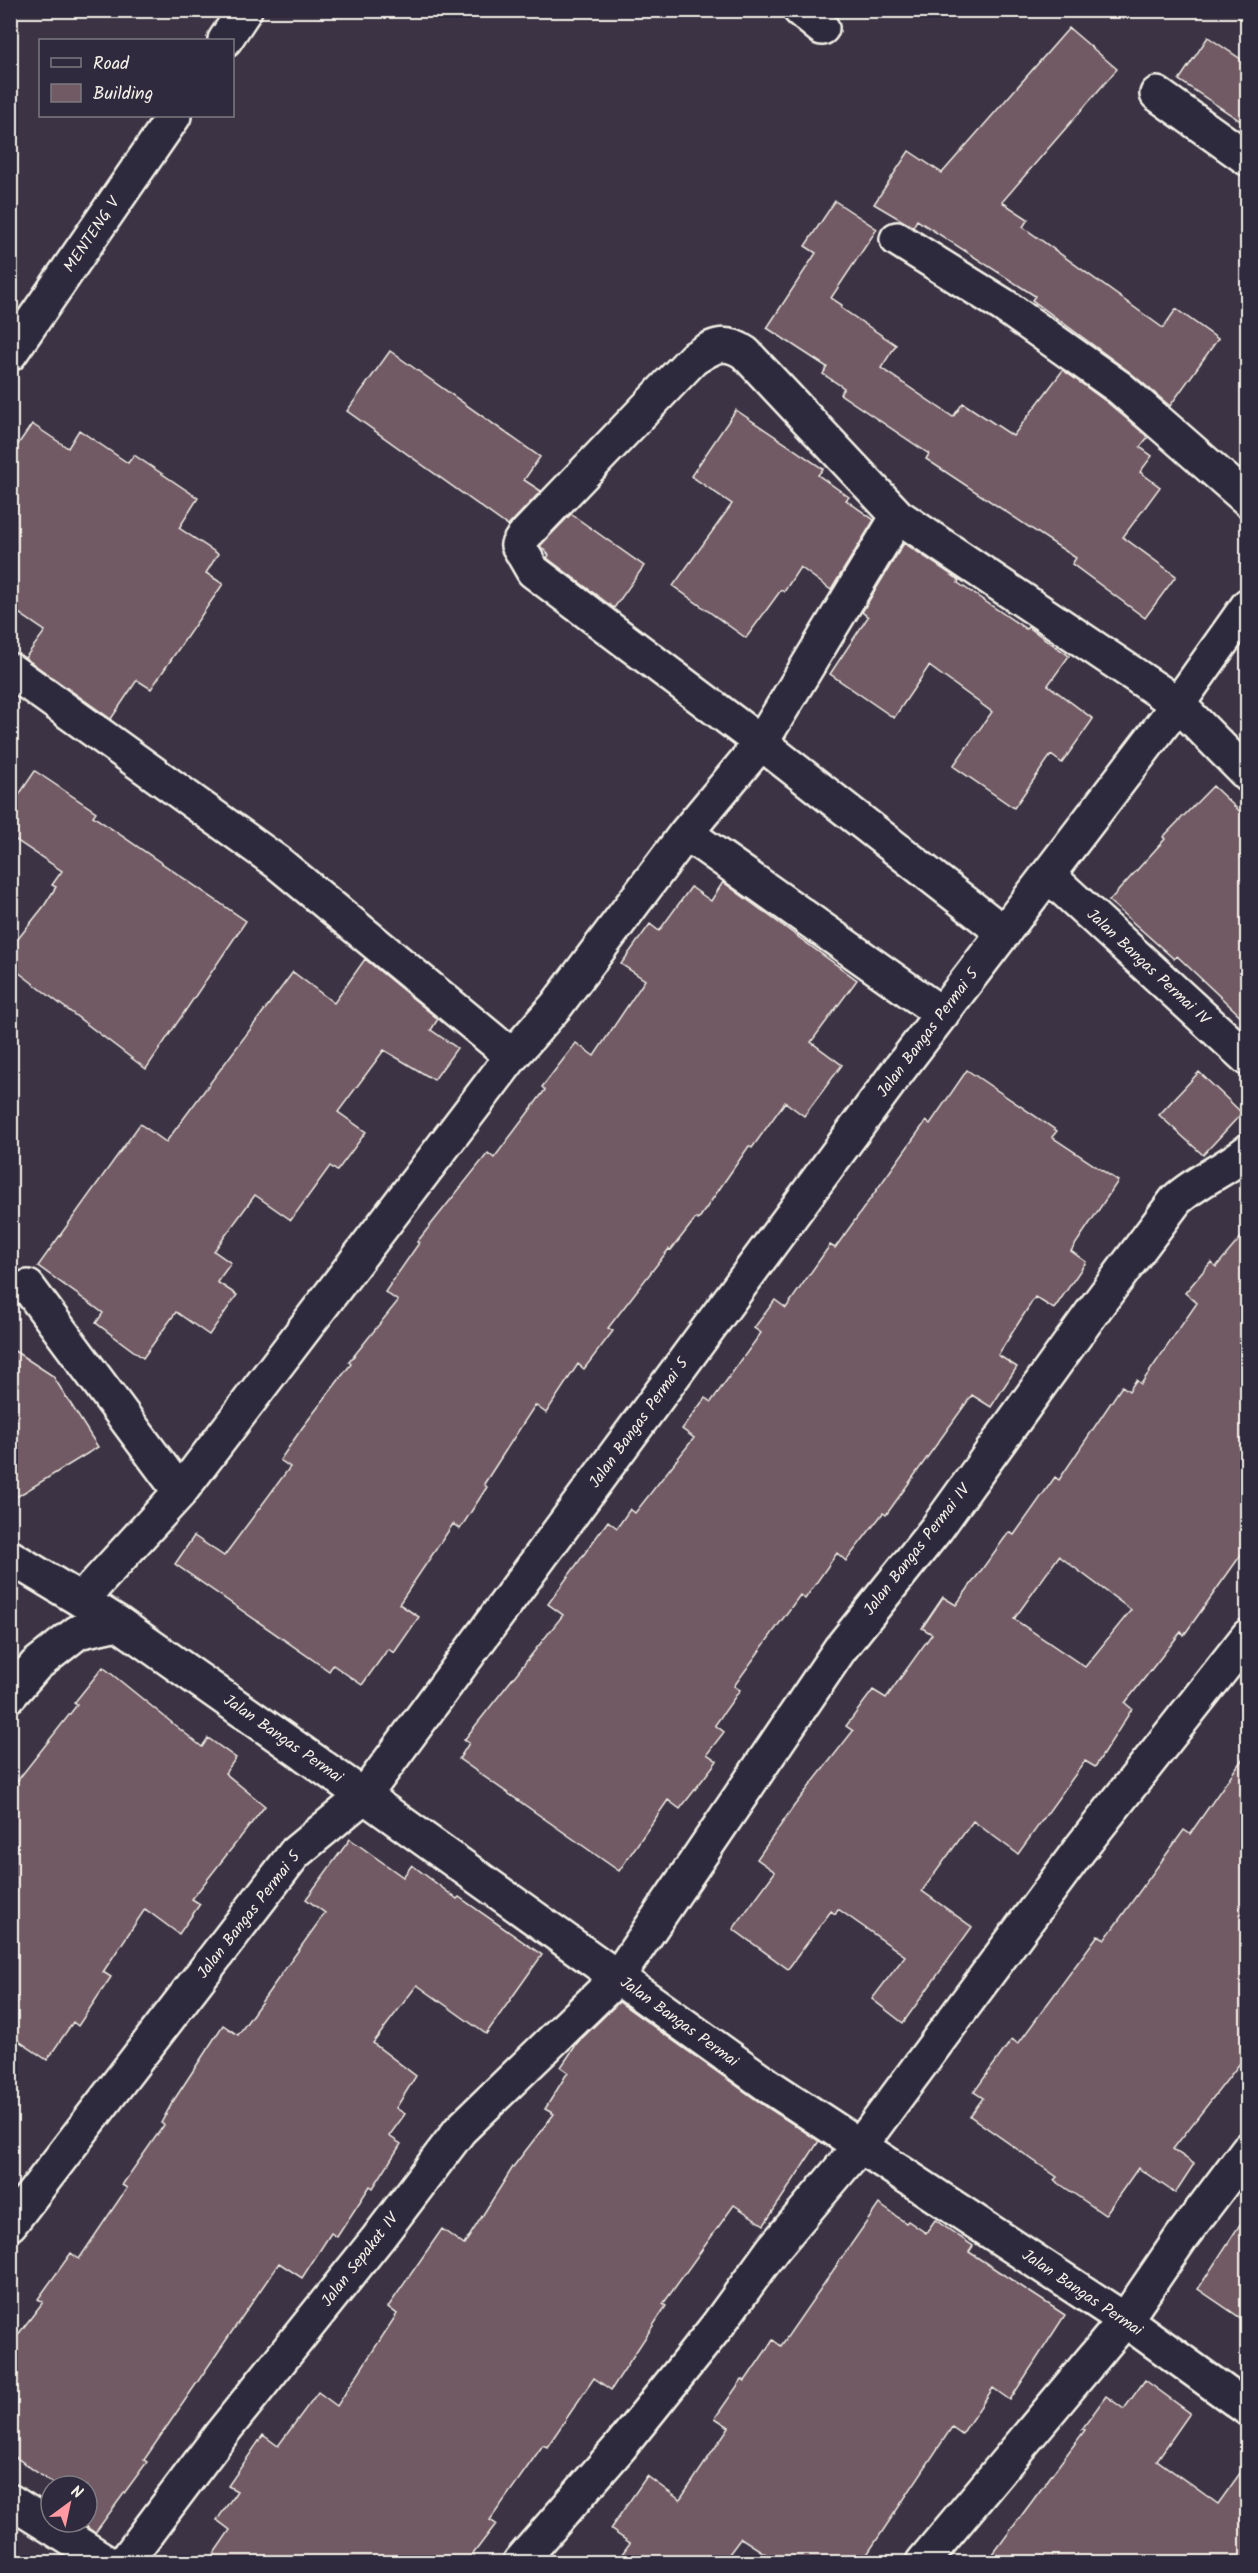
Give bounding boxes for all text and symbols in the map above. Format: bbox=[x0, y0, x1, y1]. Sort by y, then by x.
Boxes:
legend bbox=[39, 39, 234, 117]
text: Road bbox=[93, 50, 130, 79]
text: Building bbox=[93, 80, 153, 109]
street label: MENTENG V bbox=[58, 191, 127, 278]
street label: Jalan Bangas Permai IV bbox=[1081, 903, 1216, 1032]
street label: Jalan Bangas Permai 5 bbox=[871, 962, 986, 1103]
street label: Jalan Bangas Permai 5 bbox=[583, 1351, 696, 1494]
street label: Jalan Bangas Permai IV bbox=[858, 1478, 977, 1621]
street label: Jalan Bangas Permai bbox=[218, 1688, 349, 1790]
street label: Jalan Bangas Permai 5 bbox=[191, 1845, 308, 1984]
street label: Jalan Bangas Permai bbox=[615, 1970, 744, 2074]
street label: Jalan Sepakat IV bbox=[315, 2206, 406, 2312]
street label: Jalan Bangas Permai bbox=[1016, 2243, 1148, 2343]
north arrow bbox=[39, 2474, 99, 2534]
text: N bbox=[65, 2479, 87, 2506]

